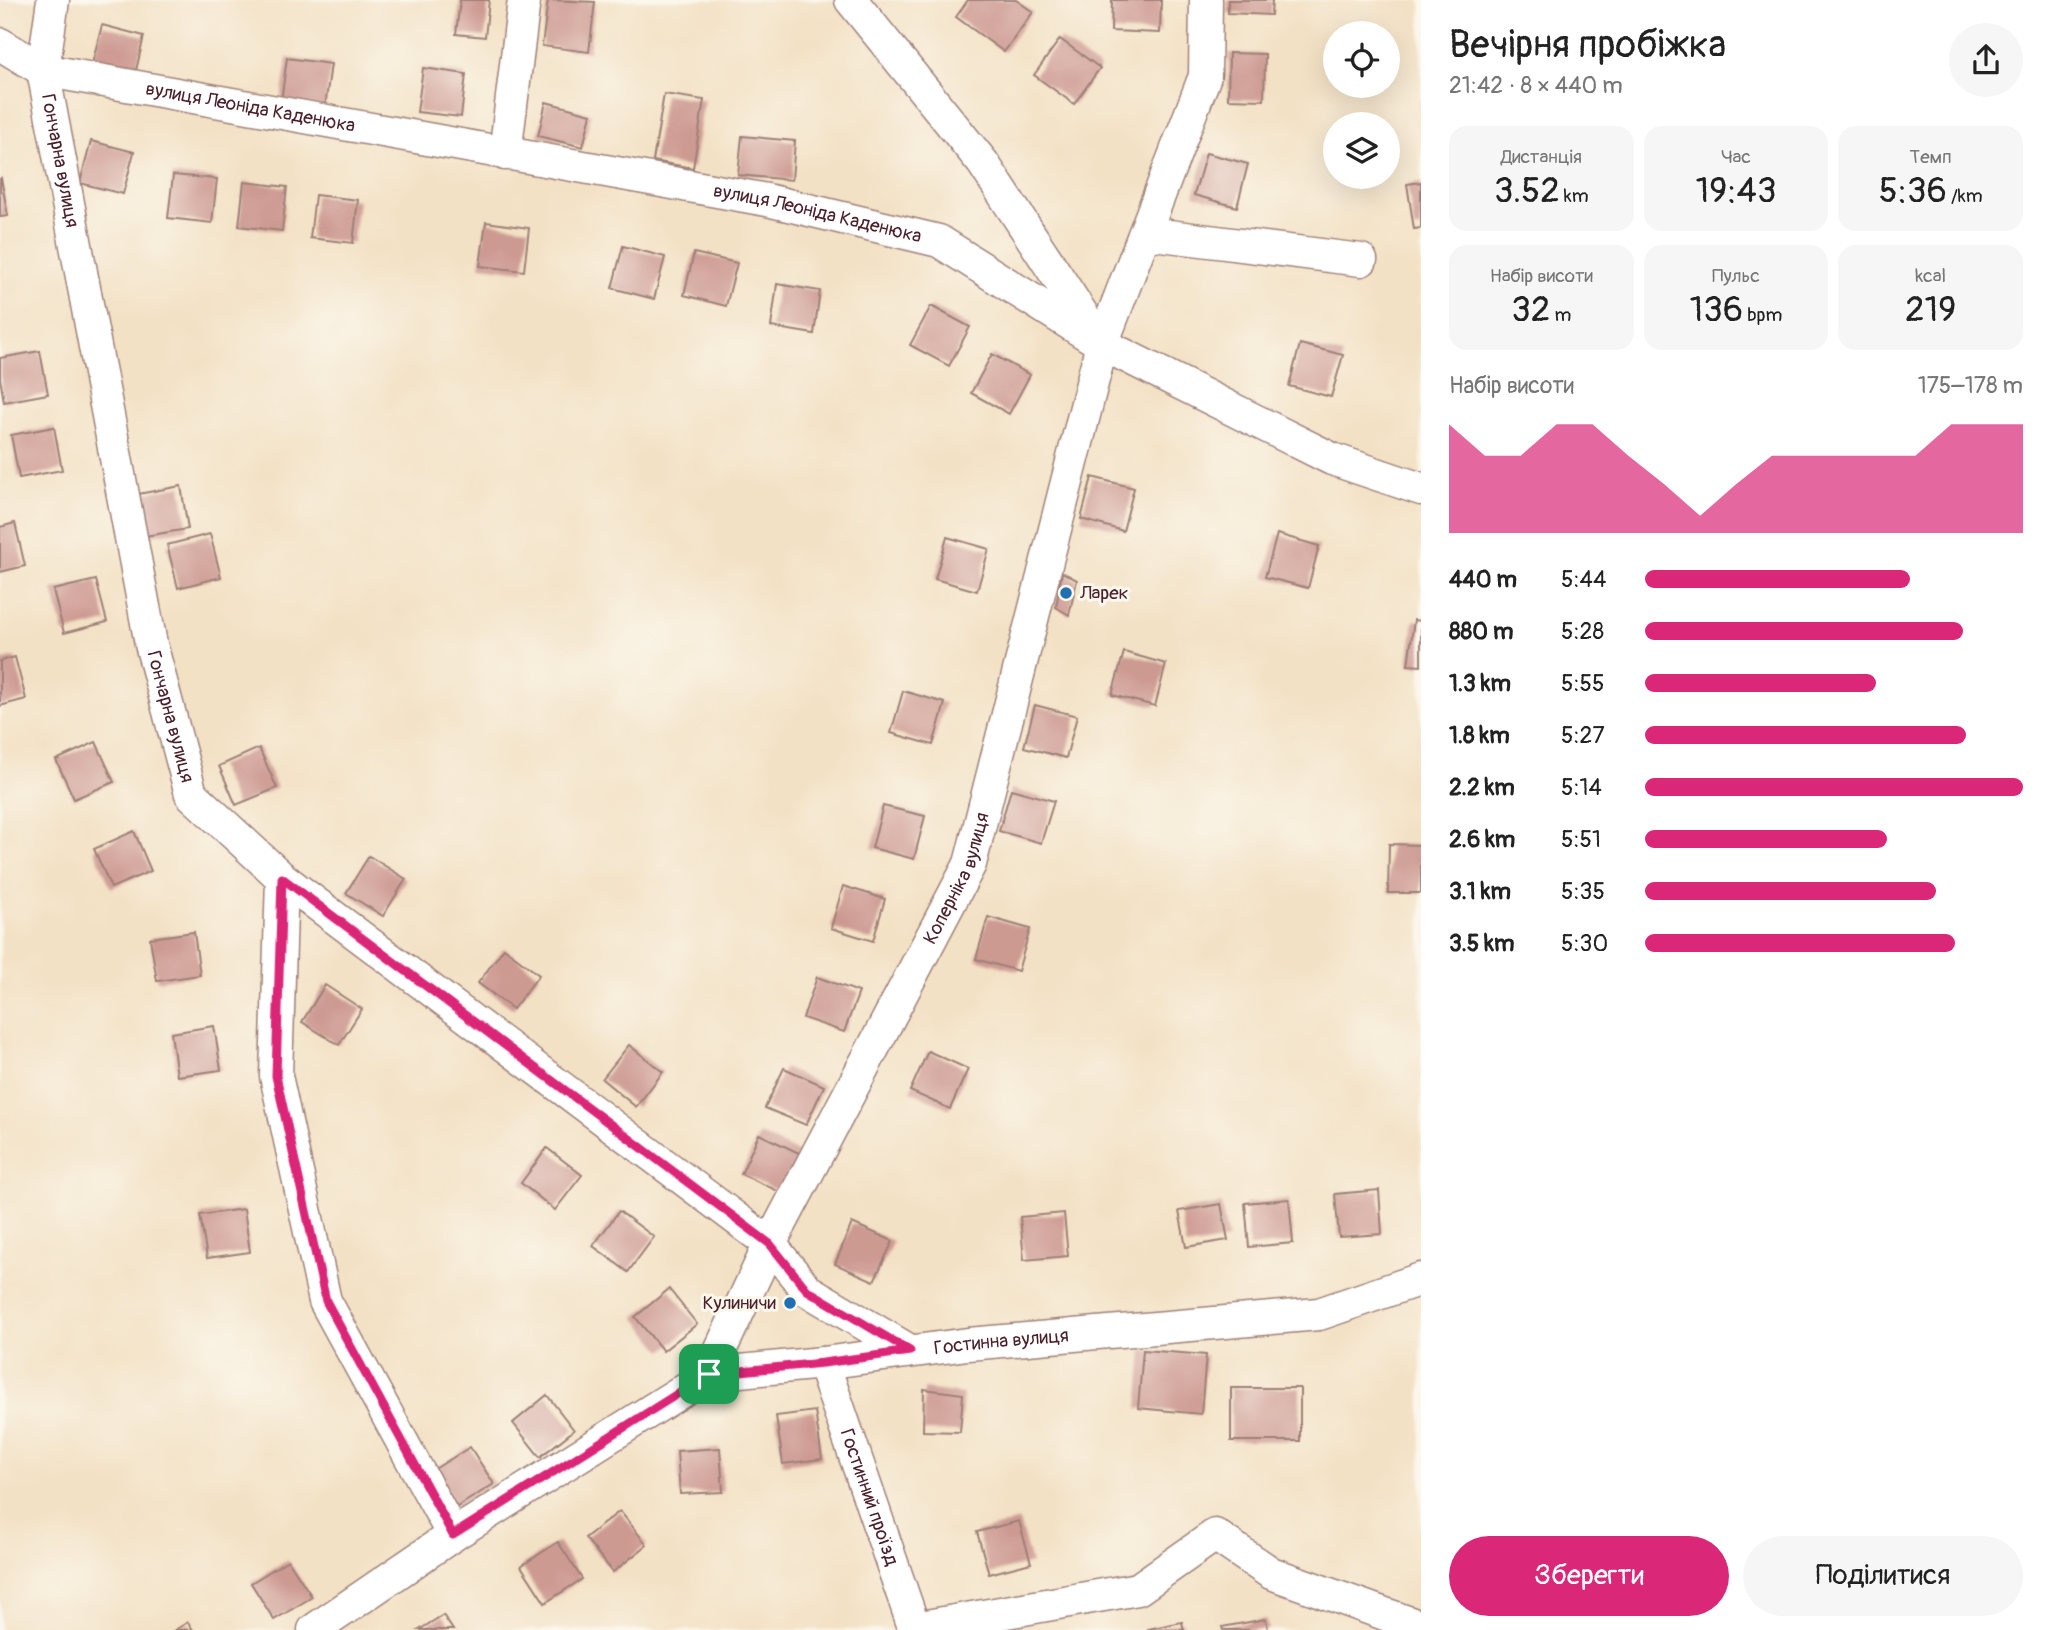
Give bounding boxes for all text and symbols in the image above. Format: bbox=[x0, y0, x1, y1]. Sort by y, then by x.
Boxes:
map controls bbox=[1323, 21, 1400, 189]
button: locate bbox=[1323, 21, 1400, 98]
text: Вечірня пробіжка bbox=[1449, 21, 1726, 69]
button: share bbox=[1949, 23, 2023, 97]
text: 21:42 · 8 × 440 m bbox=[1449, 71, 1623, 100]
street label: вулиця Леоніда Каденюка bbox=[144, 77, 357, 138]
street label: Гончарна вулиця bbox=[36, 92, 84, 230]
button: layers bbox=[1323, 112, 1400, 189]
text: Дистанція bbox=[1501, 145, 1582, 169]
text: Час bbox=[1721, 145, 1751, 169]
text: Темп bbox=[1910, 145, 1952, 169]
text: 3.52 bbox=[1494, 169, 1560, 213]
text: 19:43 bbox=[1696, 169, 1776, 213]
text: 5:36 bbox=[1879, 169, 1947, 213]
street label: вулиця Леоніда Каденюка bbox=[712, 179, 924, 248]
text: km bbox=[1560, 184, 1589, 208]
text: /km bbox=[1947, 184, 1983, 208]
text: Набір висоти bbox=[1490, 264, 1593, 288]
text: Пульс bbox=[1712, 264, 1760, 288]
text: kcal bbox=[1915, 264, 1946, 288]
text: 32 bbox=[1511, 288, 1550, 332]
text: 136 bbox=[1690, 288, 1743, 332]
text: 219 bbox=[1905, 288, 1956, 332]
text: m bbox=[1550, 303, 1571, 327]
text: bpm bbox=[1743, 303, 1782, 327]
text: Набір висоти bbox=[1449, 371, 1574, 400]
text: 175–178 m bbox=[1918, 371, 2023, 400]
text: 440 m bbox=[1449, 565, 1517, 594]
text: 5:44 bbox=[1561, 565, 1606, 594]
place label: Ларек bbox=[1079, 581, 1129, 605]
marker: Ларек bbox=[1058, 585, 1074, 601]
text: 880 m bbox=[1449, 617, 1513, 646]
text: 5:28 bbox=[1561, 617, 1604, 646]
street label: Гончарна вулиця bbox=[141, 648, 199, 785]
text: 1.3 km bbox=[1449, 669, 1511, 698]
text: 5:55 bbox=[1561, 669, 1605, 698]
text: 1.8 km bbox=[1449, 721, 1510, 750]
text: 5:27 bbox=[1561, 721, 1605, 750]
text: 2.2 km bbox=[1449, 773, 1515, 802]
text: 5:14 bbox=[1561, 773, 1602, 802]
street label: Коперніка вулиця bbox=[918, 810, 995, 948]
text: 2.6 km bbox=[1449, 825, 1515, 854]
text: 5:51 bbox=[1561, 825, 1601, 854]
text: 3.1 km bbox=[1449, 877, 1511, 906]
text: 5:35 bbox=[1561, 877, 1605, 906]
text: 3.5 km bbox=[1449, 929, 1514, 958]
text: 5:30 bbox=[1561, 929, 1608, 958]
place label: Кулиничи bbox=[703, 1291, 777, 1315]
marker: Кулиничи bbox=[782, 1295, 798, 1311]
street label: Гостинна вулиця bbox=[933, 1323, 1070, 1360]
pin bbox=[679, 1344, 739, 1404]
icon: arrive bbox=[690, 1355, 728, 1393]
street label: Гостинний проїзд bbox=[835, 1426, 904, 1569]
button: Зберегти bbox=[1449, 1536, 1729, 1616]
button: Поділитися bbox=[1743, 1536, 2023, 1616]

